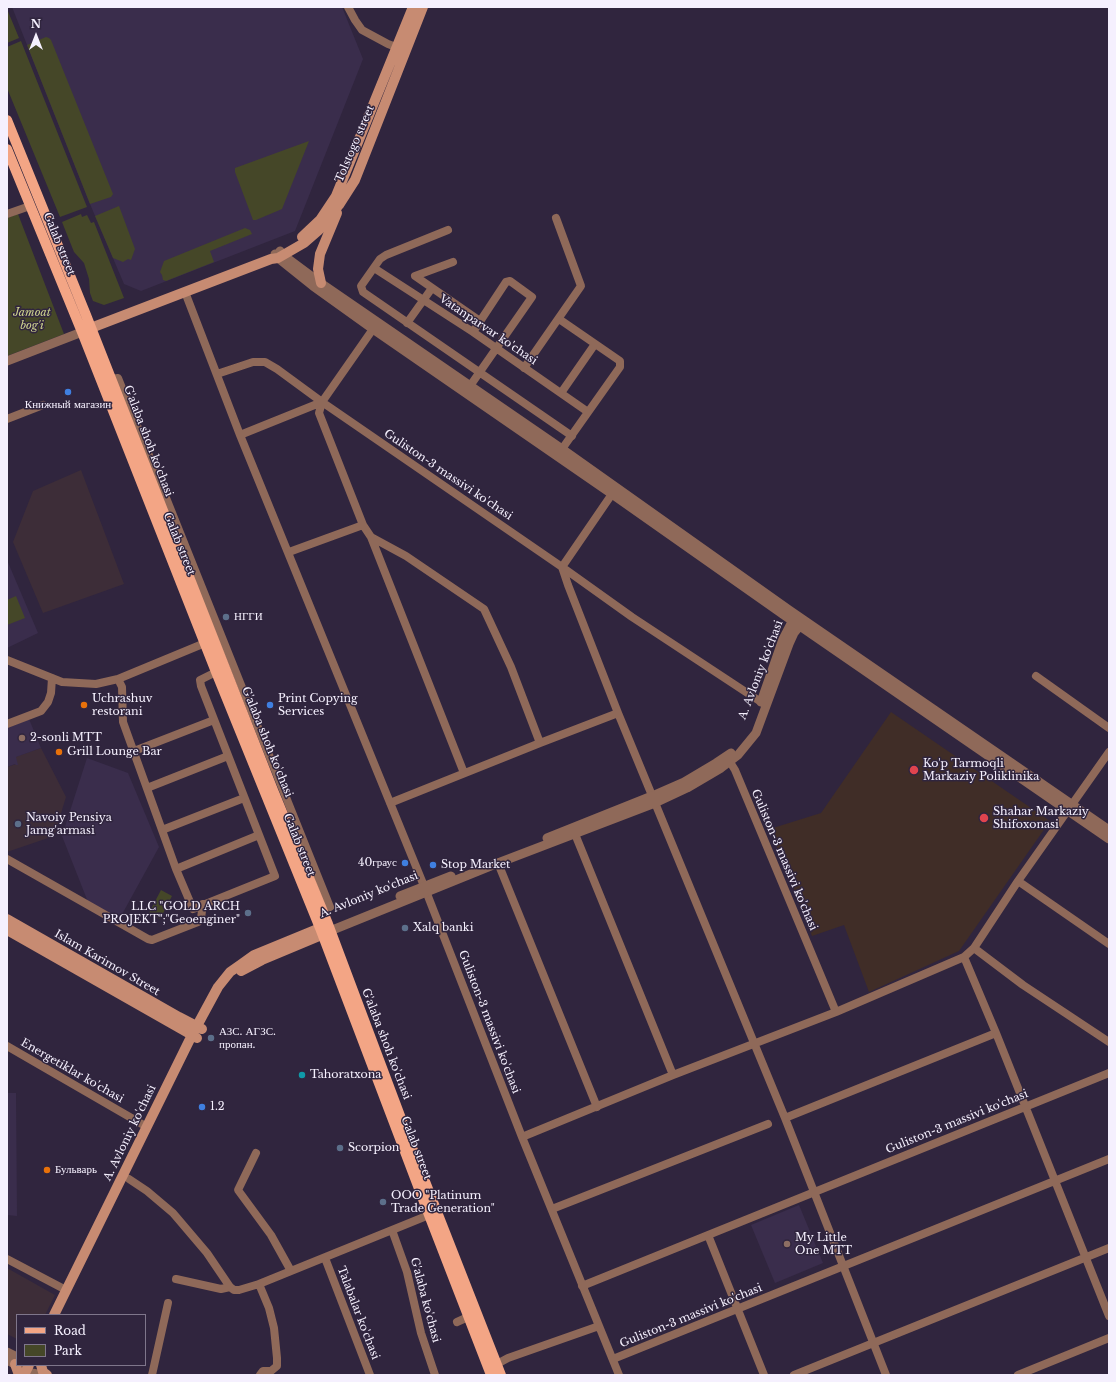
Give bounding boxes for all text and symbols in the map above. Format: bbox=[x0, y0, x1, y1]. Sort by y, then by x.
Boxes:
north arrow bbox=[16, 16, 56, 56]
text: N bbox=[31, 17, 41, 31]
street label: Tolstogo street bbox=[333, 103, 377, 185]
street label: Galab street bbox=[40, 211, 78, 277]
street label: Vatanparvar ko'chasi bbox=[437, 292, 539, 368]
park label: Jamoat bog'i bbox=[13, 306, 51, 332]
street label: G'alaba shoh ko'chasi bbox=[121, 383, 175, 499]
marker: Книжный магазин bbox=[63, 387, 73, 397]
place label: Книжный магазин bbox=[25, 398, 111, 412]
street label: Guliston-3 massivi ko'chasi bbox=[381, 427, 515, 523]
street label: Galab street bbox=[160, 511, 198, 577]
place label: НГГИ bbox=[234, 610, 263, 624]
marker: НГГИ bbox=[221, 612, 231, 622]
street label: A. Avloniy ko'chasi bbox=[736, 619, 786, 721]
street label: G'alaba shoh ko'chasi bbox=[239, 685, 295, 799]
place label: Uchrashuv restorani bbox=[92, 692, 153, 718]
place label: Print Copying Services bbox=[278, 692, 358, 718]
marker: Uchrashuv restorani bbox=[79, 700, 89, 710]
marker: Print Copying Services bbox=[265, 700, 275, 710]
place label: 2-sonli MTT bbox=[30, 731, 102, 745]
marker: 2-sonli MTT bbox=[17, 733, 27, 743]
place label: Grill Lounge Bar bbox=[67, 745, 162, 759]
marker: Grill Lounge Bar bbox=[54, 747, 64, 757]
place label: Ko'p Tarmoqli Markaziy Poliklinika bbox=[923, 757, 1039, 783]
marker: Ko'p Tarmoqli Markaziy Poliklinika bbox=[908, 764, 920, 776]
street label: Guliston-3 massivi ko'chasi bbox=[748, 787, 820, 933]
place label: Shahar Markaziy Shifoxonasi bbox=[993, 805, 1089, 831]
place label: Navoiy Pensiya Jamg'armasi bbox=[26, 811, 112, 837]
street label: Galab street bbox=[280, 812, 318, 878]
marker: Shahar Markaziy Shifoxonasi bbox=[978, 812, 990, 824]
marker: Navoiy Pensiya Jamg'armasi bbox=[13, 819, 23, 829]
place label: 40граус bbox=[358, 856, 397, 870]
marker: 40граус bbox=[400, 858, 410, 868]
place label: Stop Market bbox=[441, 858, 510, 872]
marker: Stop Market bbox=[428, 860, 438, 870]
street label: A. Avloniy ko'chasi bbox=[318, 869, 420, 921]
place label: LLC "GOLD ARCH PROJEKT";"Geoenginer" bbox=[103, 900, 240, 926]
marker: LLC "GOLD ARCH PROJEKT";"Geoenginer" bbox=[243, 908, 253, 918]
place label: Xalq banki bbox=[413, 921, 473, 935]
marker: Xalq banki bbox=[400, 923, 410, 933]
street label: Islam Karimov Street bbox=[52, 927, 162, 999]
street label: Guliston-3 massivi ko'chasi bbox=[456, 949, 522, 1095]
street label: G'alaba shoh ko'chasi bbox=[359, 986, 413, 1102]
place label: АЗС. АГЗС. пропан. bbox=[219, 1025, 276, 1051]
marker: АЗС. АГЗС. пропан. bbox=[206, 1033, 216, 1043]
street label: Energetiklar ko'chasi bbox=[18, 1036, 126, 1106]
place label: Tahoratxona bbox=[310, 1068, 381, 1082]
marker: Tahoratxona bbox=[297, 1070, 307, 1080]
street label: A. Avloniy ko'chasi bbox=[101, 1083, 159, 1183]
street label: Guliston-3 massivi ko'chasi bbox=[884, 1087, 1030, 1157]
place label: 1.2 bbox=[210, 1100, 225, 1114]
marker: 1.2 bbox=[197, 1102, 207, 1112]
street label: Galab street bbox=[398, 1114, 434, 1182]
place label: Scorpion bbox=[348, 1141, 399, 1155]
marker: Scorpion bbox=[335, 1143, 345, 1153]
place label: Бульварь bbox=[55, 1163, 97, 1177]
marker: Бульварь bbox=[42, 1165, 52, 1175]
place label: OOO "Platinum Trade Generation" bbox=[391, 1189, 495, 1215]
marker: OOO "Platinum Trade Generation" bbox=[378, 1197, 388, 1207]
place label: My Little One MTT bbox=[795, 1231, 852, 1257]
marker: My Little One MTT bbox=[782, 1239, 792, 1249]
street label: G'alaba ko'chasi bbox=[407, 1256, 443, 1344]
street label: Talabalar ko'chasi bbox=[334, 1265, 382, 1361]
street label: Guliston-3 massivi ko'chasi bbox=[618, 1281, 764, 1351]
legend bbox=[16, 1314, 146, 1366]
text: Road bbox=[54, 1323, 86, 1338]
text: Park bbox=[54, 1343, 82, 1358]

